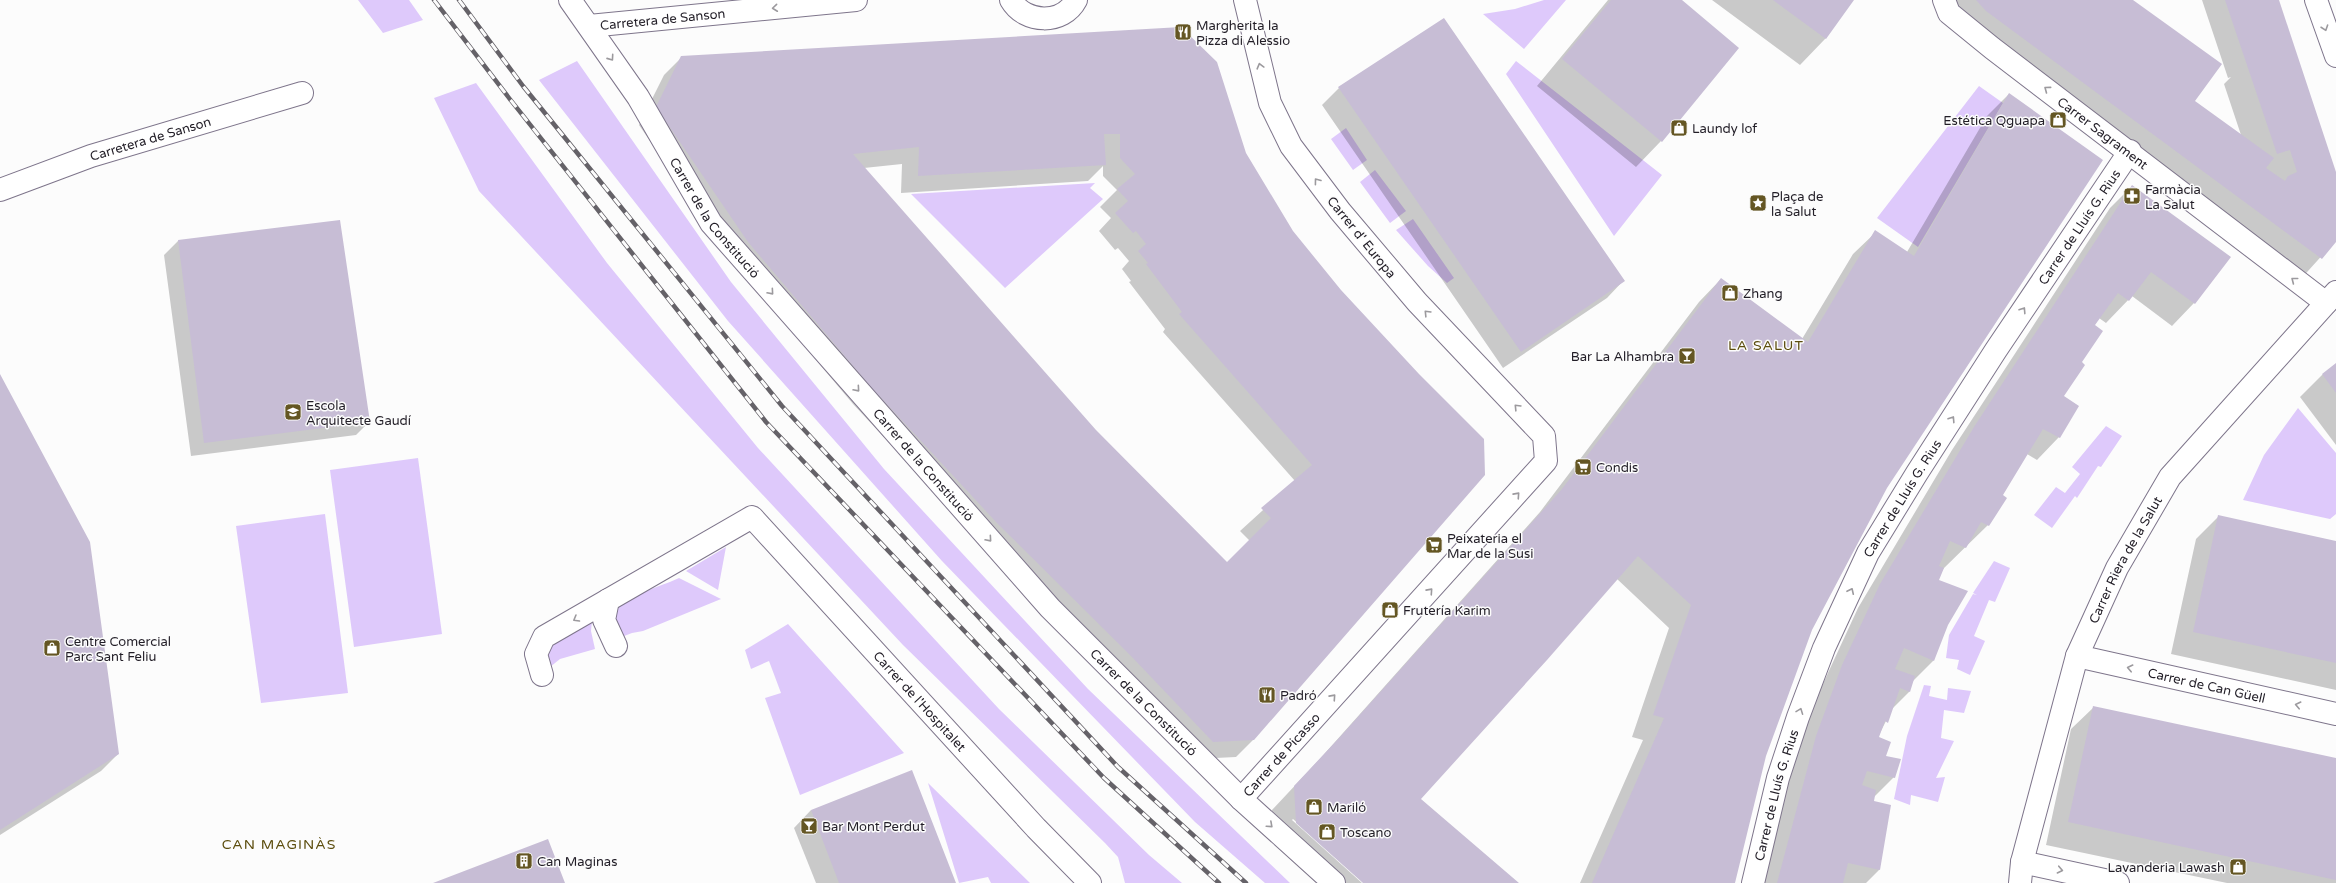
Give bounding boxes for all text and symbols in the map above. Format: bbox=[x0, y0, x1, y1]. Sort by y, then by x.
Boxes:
one-way arrow bbox=[772, 3, 778, 12]
street label: Carretera de Sanson bbox=[599, 6, 726, 34]
place label: Margherita la Pizza di Alessio bbox=[1196, 18, 1290, 49]
restaurant icon: Margherita la Pizza di Alessio bbox=[1173, 22, 1193, 42]
one-way arrow bbox=[2321, 25, 2329, 32]
one-way arrow bbox=[606, 54, 613, 61]
one-way arrow bbox=[1256, 63, 1265, 70]
one-way arrow bbox=[2044, 86, 2051, 94]
street label: Carrer Sagrament bbox=[2054, 94, 2151, 173]
shop icon: Estética Qguapa bbox=[2048, 110, 2068, 130]
place label: Estética Qguapa bbox=[1943, 113, 2045, 129]
street label: Carretera de Sanson bbox=[88, 114, 213, 165]
shop icon: Laundy lof bbox=[1669, 118, 1689, 138]
place label: Laundy lof bbox=[1692, 121, 1757, 137]
street label: Carrer de la Constitució bbox=[666, 155, 763, 282]
street label: Carrer de Lluís G. Rius bbox=[2035, 167, 2124, 288]
one-way arrow bbox=[1315, 178, 1322, 185]
place label: Farmàcia La Salut bbox=[2145, 182, 2201, 213]
pharmacy icon: Farmàcia La Salut bbox=[2122, 186, 2142, 206]
place label: Plaça de la Salut bbox=[1771, 189, 1823, 220]
place icon: Plaça de la Salut bbox=[1748, 193, 1768, 213]
street label: Carrer d' Europa bbox=[1323, 194, 1399, 282]
one-way arrow bbox=[2292, 277, 2299, 284]
shop icon: Zhang bbox=[1720, 283, 1740, 303]
place label: Zhang bbox=[1743, 286, 1783, 302]
one-way arrow bbox=[767, 287, 774, 294]
one-way arrow bbox=[2018, 307, 2026, 314]
one-way arrow bbox=[1424, 310, 1432, 318]
district label: LA SALUT bbox=[1728, 337, 1804, 354]
bar icon: Bar La Alhambra bbox=[1677, 346, 1697, 366]
place label: Bar La Alhambra bbox=[1571, 349, 1674, 365]
one-way arrow bbox=[853, 384, 860, 392]
place label: Escola Arquitecte Gaudí bbox=[306, 398, 411, 429]
school or university icon: Escola Arquitecte Gaudí bbox=[283, 402, 303, 422]
one-way arrow bbox=[1514, 404, 1522, 412]
street label: Carrer de la Constitució bbox=[869, 406, 977, 525]
one-way arrow bbox=[1947, 416, 1955, 423]
street label: Carrer de Lluís G. Rius bbox=[1860, 437, 1945, 561]
supermarket icon: Condis bbox=[1573, 457, 1593, 477]
place label: Condis bbox=[1596, 460, 1638, 476]
one-way arrow bbox=[1513, 492, 1520, 499]
street label: Carrer Riera de la Salut bbox=[2086, 494, 2166, 626]
place label: Peixateria el Mar de la Susi bbox=[1447, 531, 1533, 562]
one-way arrow bbox=[985, 535, 992, 542]
supermarket icon: Peixateria el Mar de la Susi bbox=[1424, 535, 1444, 555]
one-way arrow bbox=[1846, 587, 1854, 595]
one-way arrow bbox=[1425, 588, 1433, 596]
shop icon: Frutería Karim bbox=[1380, 600, 1400, 620]
place label: Frutería Karim bbox=[1403, 603, 1491, 619]
one-way arrow bbox=[573, 614, 580, 621]
place label: Centre Comercial Parc Sant Feliu bbox=[65, 634, 171, 665]
shop icon: Centre Comercial Parc Sant Feliu bbox=[42, 638, 62, 658]
street label: Carrer de la Constitució bbox=[1086, 646, 1200, 760]
street label: Carrer de l'Hospitalet bbox=[870, 648, 969, 755]
one-way arrow bbox=[2127, 664, 2133, 672]
street label: Carrer de Can Güell bbox=[2146, 665, 2267, 707]
restaurant icon: Padró bbox=[1257, 685, 1277, 705]
place label: Padró bbox=[1280, 688, 1317, 704]
one-way arrow bbox=[1328, 695, 1335, 702]
one-way arrow bbox=[2295, 702, 2301, 710]
one-way arrow bbox=[1796, 707, 1804, 714]
street label: Carrer de Picasso bbox=[1240, 710, 1324, 800]
street label: Carrer de Lluís G. Rius bbox=[1752, 727, 1802, 863]
shop icon: Mariló bbox=[1304, 797, 1324, 817]
place label: Mariló bbox=[1327, 800, 1366, 816]
bar icon: Bar Mont Perdut bbox=[799, 816, 819, 836]
place label: Bar Mont Perdut bbox=[822, 819, 925, 835]
one-way arrow bbox=[1265, 820, 1272, 827]
shop icon: Toscano bbox=[1317, 822, 1337, 842]
place label: Toscano bbox=[1340, 825, 1391, 841]
district label: CAN MAGINÀS bbox=[222, 836, 336, 853]
building icon: Can Maginas bbox=[514, 851, 534, 871]
place label: Can Maginas bbox=[537, 854, 617, 870]
shop icon: Lavanderia Lawash bbox=[2228, 857, 2248, 877]
place label: Lavanderia Lawash bbox=[2107, 860, 2225, 876]
one-way arrow bbox=[2057, 866, 2064, 874]

